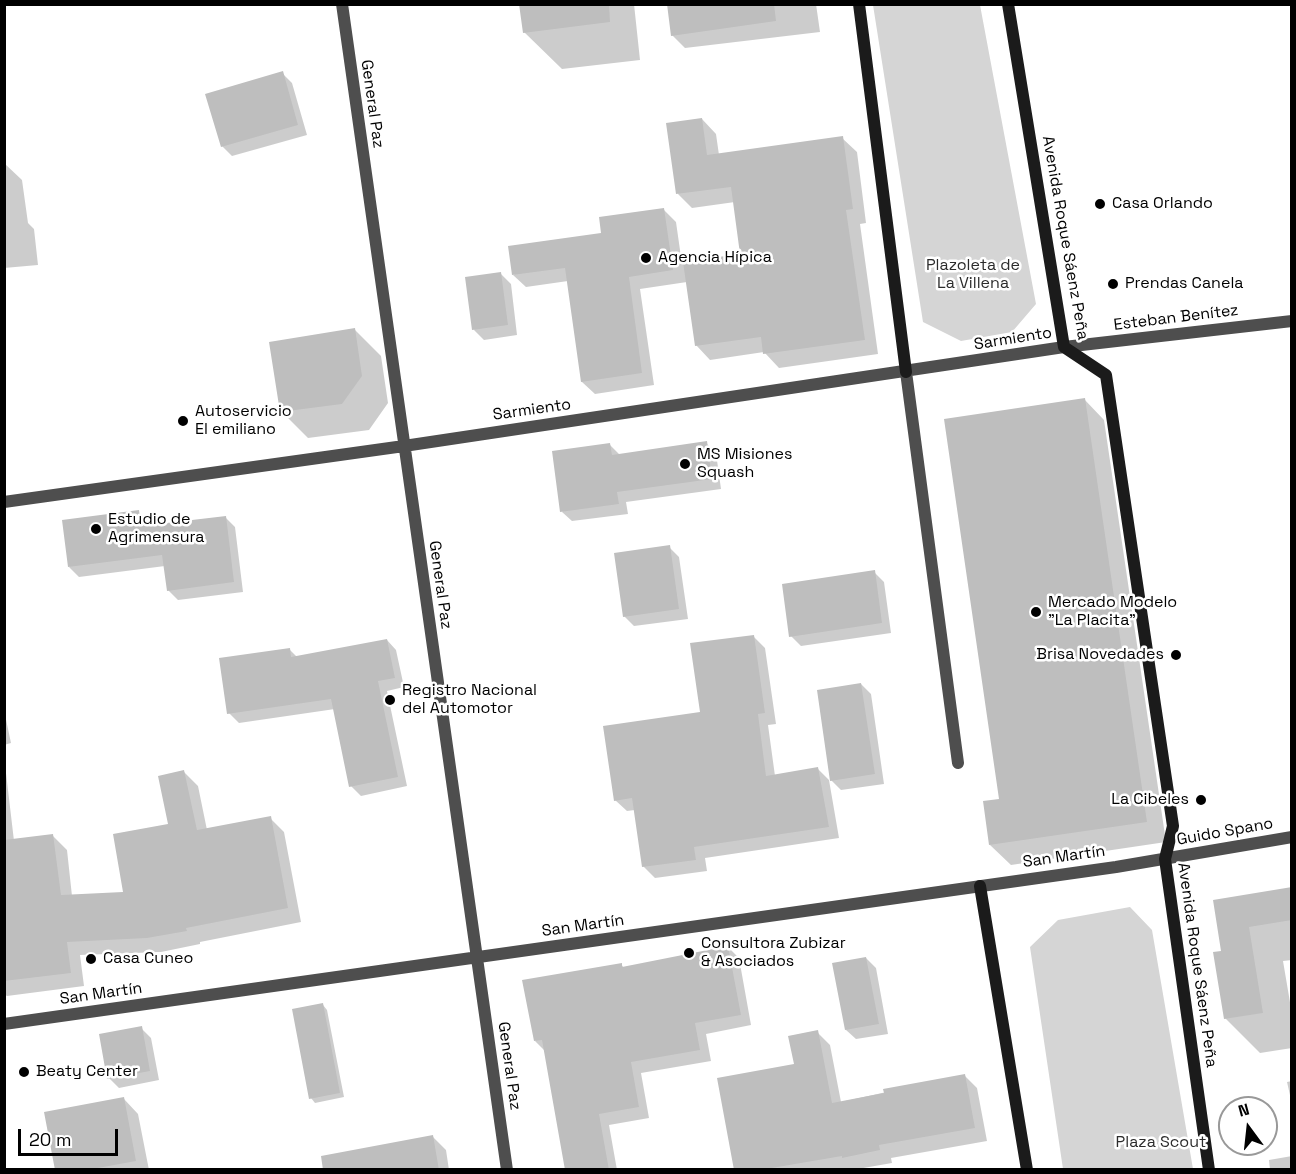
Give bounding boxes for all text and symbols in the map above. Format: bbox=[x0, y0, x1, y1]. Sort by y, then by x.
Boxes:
street label: General Paz bbox=[356, 58, 388, 150]
street label: Avenida Roque Sáenz Peña bbox=[1038, 134, 1092, 342]
place label: Casa Orlando bbox=[1112, 194, 1213, 214]
marker: Casa Orlando bbox=[1093, 197, 1107, 211]
place label: Agencia Hípica bbox=[658, 248, 772, 268]
marker: Agencia Hípica bbox=[639, 251, 653, 265]
park label: Plazoleta de La Villena bbox=[926, 256, 1020, 294]
place label: Prendas Canela bbox=[1125, 274, 1243, 294]
marker: Prendas Canela bbox=[1106, 277, 1120, 291]
street label: Esteban Benítez bbox=[1113, 301, 1239, 335]
street label: Sarmiento bbox=[973, 323, 1053, 355]
street label: Sarmiento bbox=[492, 395, 572, 425]
place label: Autoservicio El emiliano bbox=[195, 402, 292, 440]
marker: Autoservicio El emiliano bbox=[176, 414, 190, 428]
place label: MS Misiones Squash bbox=[697, 445, 792, 483]
marker: MS Misiones Squash bbox=[678, 457, 692, 471]
place label: Estudio de Agrimensura bbox=[108, 510, 205, 548]
marker: Estudio de Agrimensura bbox=[89, 522, 103, 536]
street label: General Paz bbox=[424, 539, 456, 631]
place label: Mercado Modelo "La Placita" bbox=[1048, 593, 1177, 631]
marker: Mercado Modelo "La Placita" bbox=[1029, 605, 1043, 619]
place label: Brisa Novedades bbox=[1036, 645, 1164, 665]
marker: Brisa Novedades bbox=[1169, 648, 1183, 662]
place label: Registro Nacional del Automotor bbox=[402, 681, 537, 719]
marker: Registro Nacional del Automotor bbox=[383, 693, 397, 707]
place label: La Cibeles bbox=[1111, 790, 1189, 810]
marker: La Cibeles bbox=[1194, 793, 1208, 807]
street label: Guido Spano bbox=[1175, 814, 1275, 850]
street label: San Martín bbox=[1022, 842, 1106, 872]
street label: Avenida Roque Sáenz Peña bbox=[1173, 861, 1221, 1069]
street label: San Martín bbox=[541, 911, 625, 941]
place label: Consultora Zubizar & Asociados bbox=[701, 934, 846, 972]
marker: Consultora Zubizar & Asociados bbox=[682, 946, 696, 960]
place label: Casa Cuneo bbox=[103, 949, 193, 969]
marker: Casa Cuneo bbox=[84, 952, 98, 966]
street label: San Martín bbox=[59, 979, 143, 1009]
street label: General Paz bbox=[493, 1020, 525, 1112]
place label: Beaty Center bbox=[36, 1062, 138, 1082]
marker: Beaty Center bbox=[17, 1065, 31, 1079]
north arrow bbox=[1218, 1096, 1278, 1156]
text: N bbox=[1236, 1099, 1252, 1122]
scale bar bbox=[21, 1117, 122, 1155]
text: 20 m bbox=[29, 1128, 72, 1151]
park label: Plaza Scout bbox=[1116, 1133, 1206, 1153]

